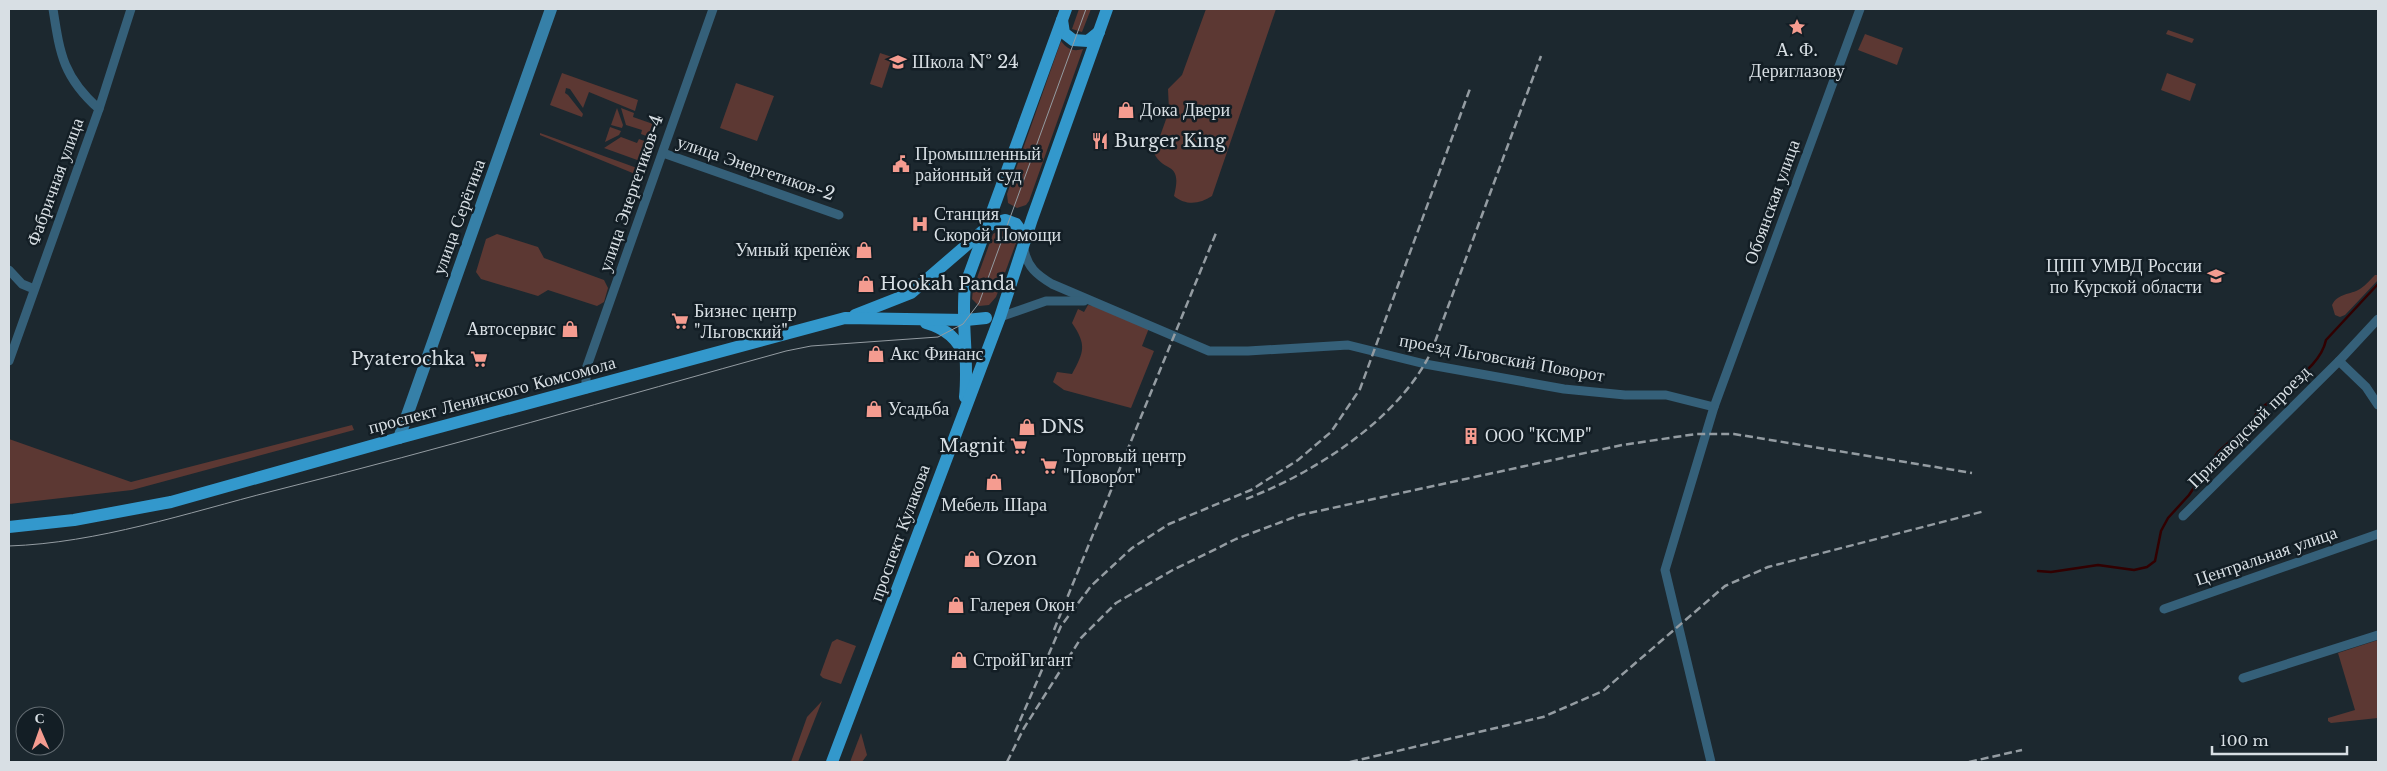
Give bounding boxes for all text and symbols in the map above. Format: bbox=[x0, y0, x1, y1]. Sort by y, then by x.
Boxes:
place icon: А. Ф. Дериглазову bbox=[1787, 17, 1807, 37]
place label: А. Ф. Дериглазову bbox=[1749, 39, 1845, 82]
place label: Школа № 24 bbox=[912, 51, 1019, 73]
school or university icon: Школа № 24 bbox=[888, 52, 908, 72]
place label: Дока Двери bbox=[1140, 99, 1231, 121]
shop icon: Дока Двери bbox=[1116, 100, 1136, 120]
street label: улица Энергетиков-4 bbox=[594, 111, 668, 275]
street label: Фабричная улица bbox=[22, 115, 88, 249]
place label: Burger King bbox=[1114, 130, 1226, 152]
street label: улица Энергетиков-2 bbox=[674, 131, 838, 205]
restaurant icon: Burger King bbox=[1090, 131, 1110, 151]
street label: Обоянская улица bbox=[1739, 137, 1805, 267]
place label: Промышленный районный суд bbox=[915, 143, 1041, 186]
public building icon: Промышленный районный суд bbox=[891, 154, 911, 174]
street label: улица Серёгина bbox=[428, 156, 490, 278]
place label: Станция Скорой Помощи bbox=[934, 203, 1062, 246]
hospital icon: Станция Скорой Помощи bbox=[910, 214, 930, 234]
place label: Умный крепёж bbox=[735, 239, 851, 261]
shop icon: Умный крепёж bbox=[854, 240, 874, 260]
place label: ЦПП УМВД России по Курской области bbox=[2046, 255, 2202, 298]
school or university icon: ЦПП УМВД России по Курской области bbox=[2206, 266, 2226, 286]
place label: Hookah Panda bbox=[880, 273, 1015, 295]
shop icon: Hookah Panda bbox=[856, 274, 876, 294]
place label: Бизнес центр "Льговский" bbox=[694, 300, 797, 343]
supermarket icon: Бизнес центр "Льговский" bbox=[670, 311, 690, 331]
place label: Автосервис bbox=[467, 318, 556, 340]
shop icon: Автосервис bbox=[560, 319, 580, 339]
street label: проезд Льговский Поворот bbox=[1398, 329, 1607, 387]
place label: Акс Финанс bbox=[890, 343, 984, 365]
shop icon: Акс Финанс bbox=[866, 344, 886, 364]
place label: Pyaterochka bbox=[351, 348, 465, 370]
supermarket icon: Pyaterochka bbox=[469, 349, 489, 369]
street label: проспект Ленинского Комсомола bbox=[366, 351, 618, 439]
street label: Призаводской проезд bbox=[2183, 361, 2315, 493]
place label: Усадьба bbox=[888, 398, 949, 420]
shop icon: Усадьба bbox=[864, 399, 884, 419]
place label: DNS bbox=[1041, 416, 1084, 438]
shop icon: DNS bbox=[1017, 417, 1037, 437]
place label: ООО "КСМР" bbox=[1485, 425, 1592, 447]
building icon: ООО "КСМР" bbox=[1461, 426, 1481, 446]
place label: Magnit bbox=[939, 435, 1005, 457]
supermarket icon: Magnit bbox=[1009, 436, 1029, 456]
place label: Торговый центр "Поворот" bbox=[1063, 445, 1186, 488]
supermarket icon: Торговый центр "Поворот" bbox=[1039, 456, 1059, 476]
street label: проспект Кулакова bbox=[865, 462, 935, 604]
shop icon: Мебель Шара bbox=[984, 472, 1004, 492]
place label: Мебель Шара bbox=[941, 494, 1047, 516]
street label: Центральная улица bbox=[2192, 521, 2340, 591]
place label: Ozon bbox=[986, 548, 1037, 570]
shop icon: Ozon bbox=[962, 549, 982, 569]
place label: Галерея Окон bbox=[970, 594, 1075, 616]
shop icon: Галерея Окон bbox=[946, 595, 966, 615]
place label: СтройГигант bbox=[973, 649, 1073, 671]
shop icon: СтройГигант bbox=[949, 650, 969, 670]
north arrow bbox=[15, 706, 65, 756]
text: С bbox=[34, 709, 45, 727]
scale bar bbox=[2212, 724, 2347, 756]
text: 100 m bbox=[2220, 731, 2269, 750]

